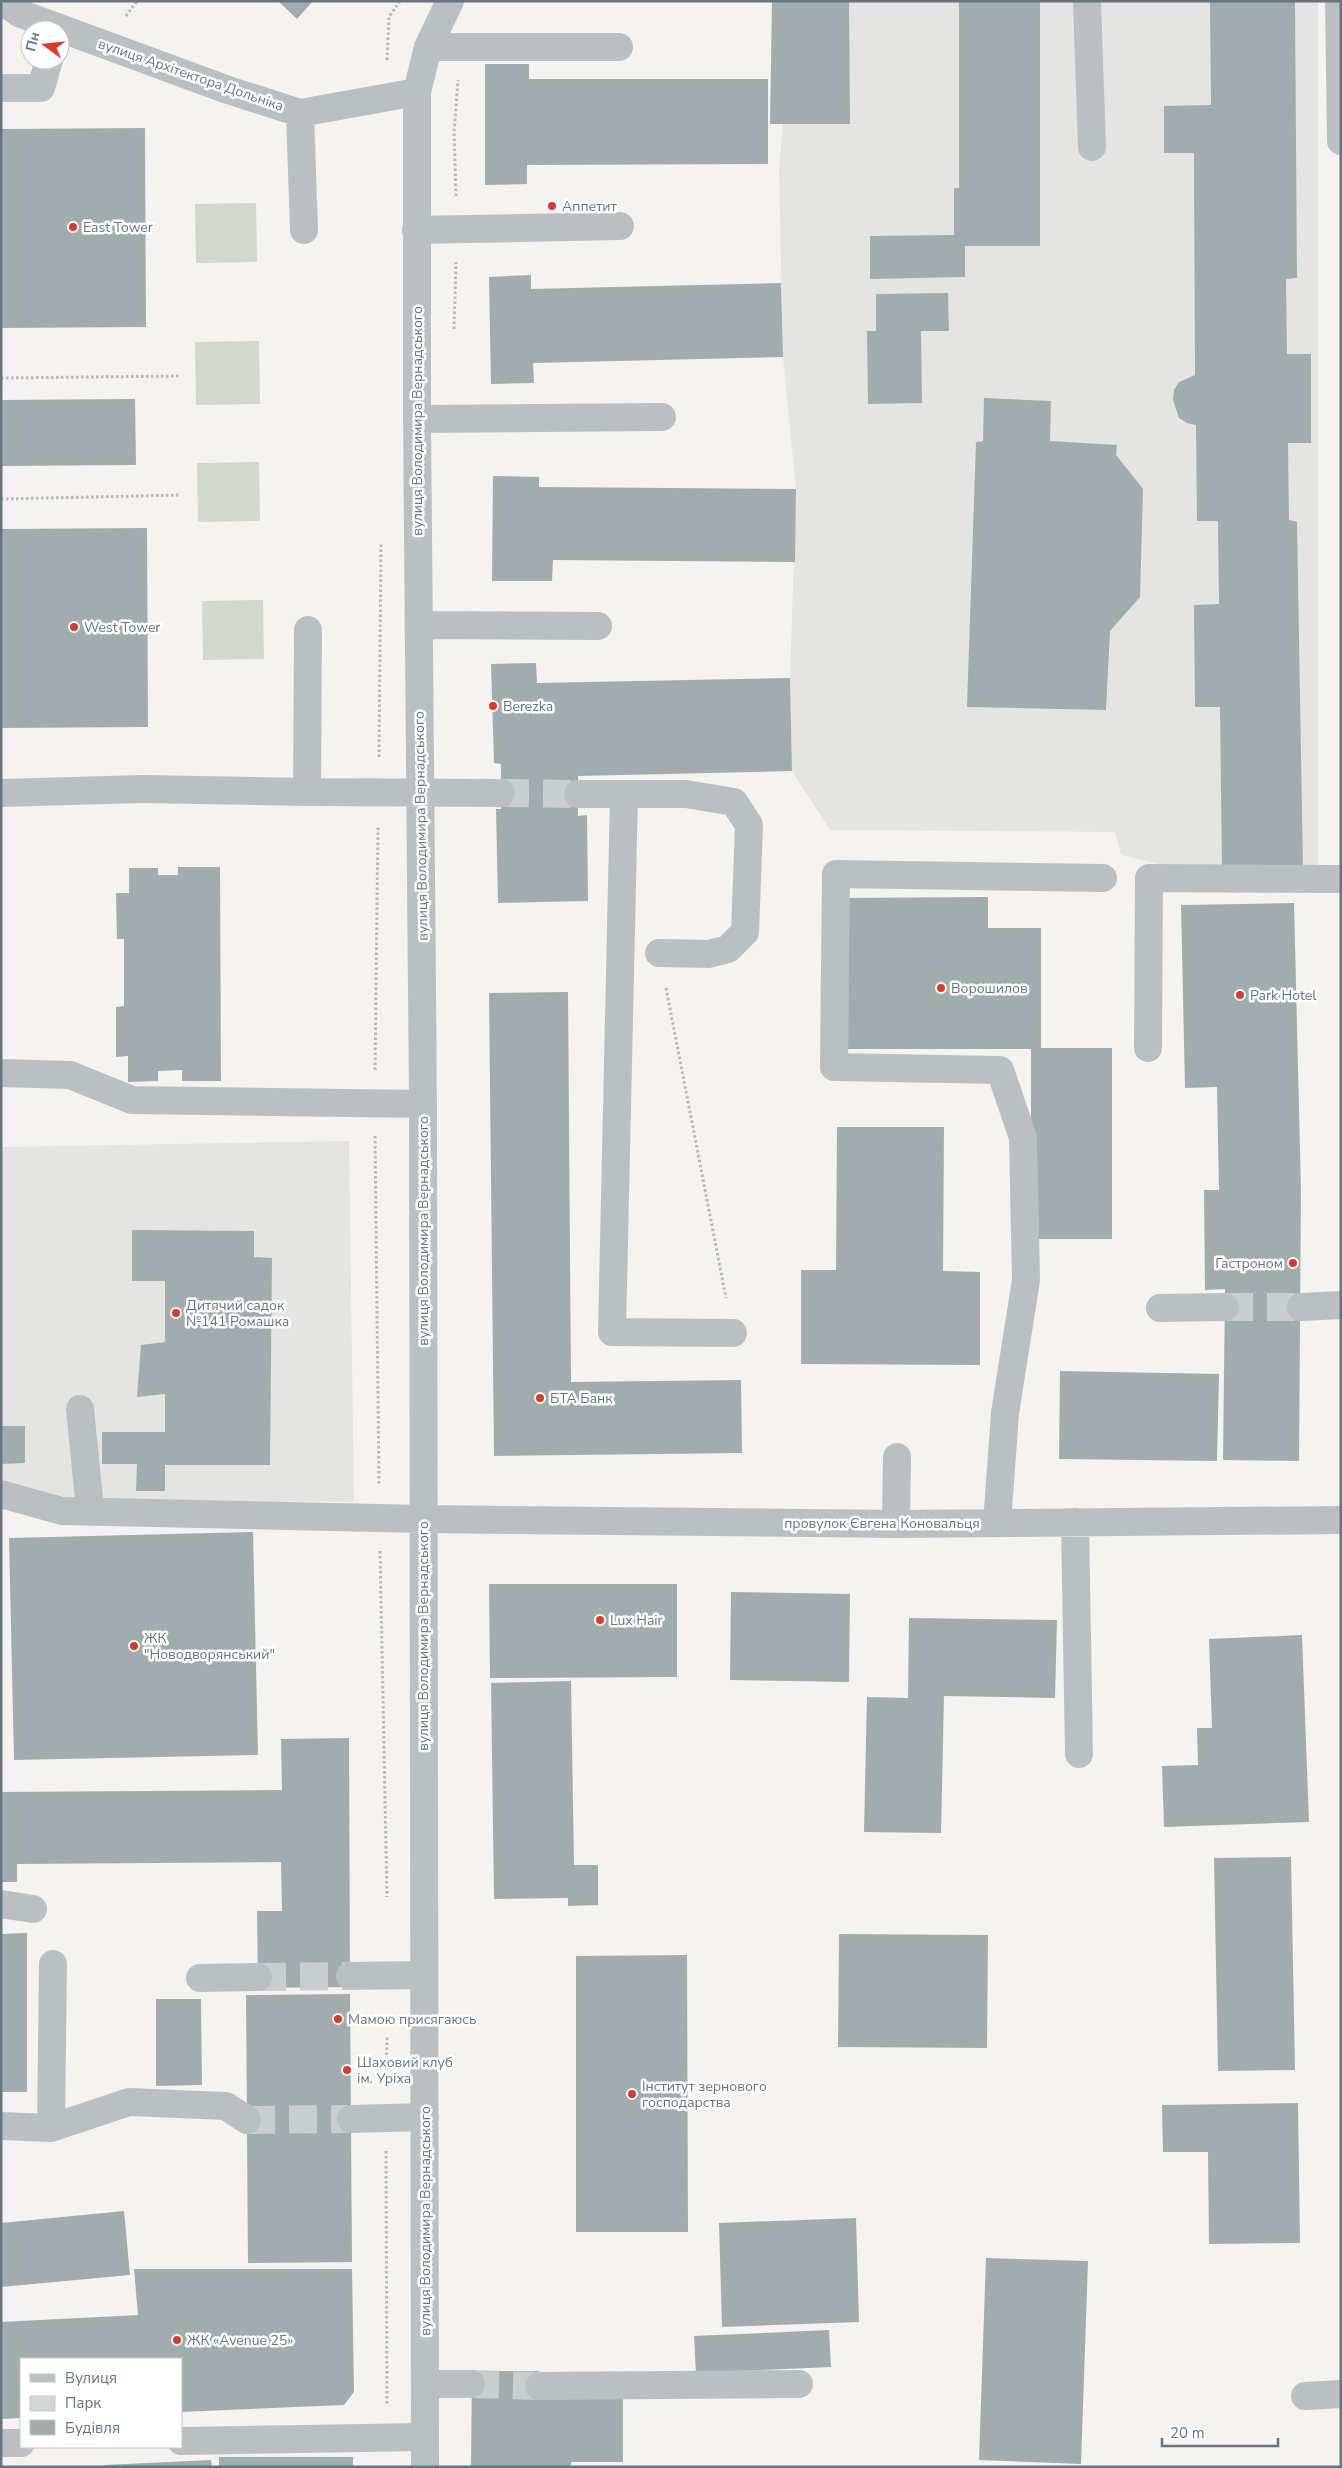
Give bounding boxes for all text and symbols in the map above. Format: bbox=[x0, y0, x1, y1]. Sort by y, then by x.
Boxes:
north arrow bbox=[20, 20, 70, 70]
text: Пн bbox=[21, 30, 45, 54]
street label: вулиця Архітектора Дольніка bbox=[96, 34, 286, 116]
place label: Аппетит bbox=[562, 197, 618, 216]
marker: Аппетит bbox=[546, 200, 558, 212]
place label: East Tower bbox=[83, 218, 153, 237]
marker: East Tower bbox=[67, 221, 79, 233]
street label: вулиця Володимира Вернадського bbox=[408, 306, 427, 536]
place label: West Tower bbox=[84, 618, 160, 637]
marker: West Tower bbox=[68, 621, 80, 633]
place label: Berezka bbox=[503, 697, 553, 716]
marker: Berezka bbox=[487, 700, 499, 712]
street label: вулиця Володимира Вернадського bbox=[409, 711, 433, 941]
place label: Ворошилов bbox=[951, 979, 1028, 998]
marker: Ворошилов bbox=[935, 982, 947, 994]
place label: Park Hotel bbox=[1250, 986, 1317, 1005]
marker: Park Hotel bbox=[1234, 989, 1246, 1001]
street label: вулиця Володимира Вернадського bbox=[414, 1116, 433, 1346]
place label: Гастроном bbox=[1215, 1254, 1283, 1273]
marker: Гастроном bbox=[1287, 1257, 1299, 1269]
place label: Дитячий садок №141 Ромашка bbox=[186, 1296, 289, 1331]
marker: Дитячий садок №141 Ромашка bbox=[170, 1307, 182, 1319]
place label: БТА Банк bbox=[550, 1389, 613, 1408]
marker: БТА Банк bbox=[534, 1392, 546, 1404]
street label: провулок Євгена Коновальця bbox=[784, 1514, 980, 1533]
street label: вулиця Володимира Вернадського bbox=[414, 1521, 433, 1751]
place label: Lux Hair bbox=[610, 1611, 663, 1630]
marker: Lux Hair bbox=[594, 1614, 606, 1626]
place label: ЖК "Новодворянський" bbox=[144, 1629, 275, 1664]
marker: ЖК "Новодворянський" bbox=[128, 1640, 140, 1652]
place label: Мамою присягаюсь bbox=[348, 2010, 476, 2029]
marker: Мамою присягаюсь bbox=[332, 2013, 344, 2025]
place label: Шаховий клуб ім. Уріха bbox=[357, 2053, 453, 2088]
marker: Шаховий клуб ім. Уріха bbox=[341, 2064, 353, 2076]
place label: Інститут зернового господарства bbox=[642, 2077, 767, 2112]
marker: Інститут зернового господарства bbox=[626, 2088, 638, 2100]
street label: вулиця Володимира Вернадського bbox=[416, 2106, 435, 2336]
place label: ЖК «Avenue 25» bbox=[187, 2331, 294, 2350]
marker: ЖК «Avenue 25» bbox=[171, 2334, 183, 2346]
legend bbox=[20, 2358, 182, 2448]
text: Вулиця bbox=[65, 2368, 117, 2388]
text: Парк bbox=[65, 2393, 101, 2413]
scale bar bbox=[1162, 2416, 1278, 2448]
text: Будівля bbox=[65, 2418, 120, 2438]
text: 20 m bbox=[1170, 2423, 1205, 2443]

